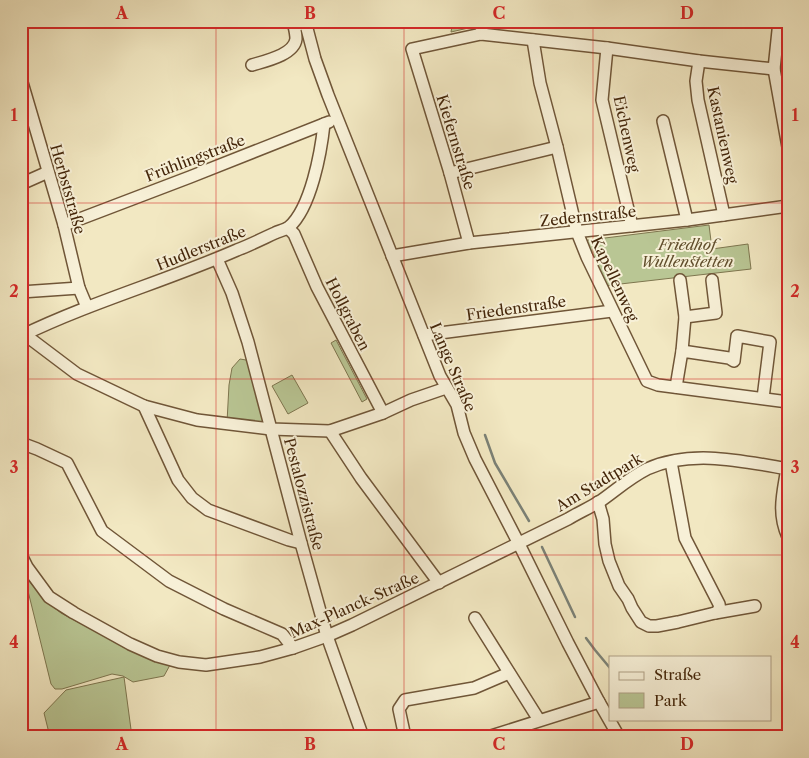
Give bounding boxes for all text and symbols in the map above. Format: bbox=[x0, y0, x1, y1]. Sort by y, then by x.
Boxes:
text: A bbox=[115, 3, 129, 23]
text: B bbox=[304, 3, 316, 23]
text: C bbox=[493, 3, 505, 23]
text: D bbox=[680, 3, 694, 23]
street label: Kastanienweg bbox=[703, 85, 743, 185]
street label: Kiefernstraße bbox=[432, 92, 480, 192]
street label: Eichenweg bbox=[610, 94, 644, 174]
text: 1 bbox=[10, 105, 18, 125]
text: 1 bbox=[791, 105, 799, 125]
street label: Frühlingstraße bbox=[142, 130, 248, 186]
street label: Herbststraße bbox=[46, 142, 90, 236]
street label: Zedernstraße bbox=[539, 202, 637, 230]
street label: Hudlerstraße bbox=[153, 221, 249, 275]
street label: Kapellenweg bbox=[587, 233, 643, 325]
park label: Friedhof Wullenstetten bbox=[641, 235, 733, 271]
street label: Hollgraben bbox=[321, 274, 375, 354]
text: 2 bbox=[9, 281, 19, 301]
text: 2 bbox=[790, 281, 800, 301]
street label: Friedenstraße bbox=[465, 292, 567, 324]
street label: Lange Straße bbox=[426, 320, 480, 414]
street label: Pestalozzistraße bbox=[280, 436, 328, 552]
street label: Am Stadtpark bbox=[551, 448, 647, 516]
text: 3 bbox=[9, 457, 19, 477]
text: 3 bbox=[790, 457, 800, 477]
street label: Max-Planck-Straße bbox=[286, 568, 422, 642]
text: 4 bbox=[9, 632, 19, 652]
text: 4 bbox=[790, 632, 800, 652]
legend bbox=[609, 656, 772, 720]
text: Straße bbox=[654, 665, 701, 684]
text: Park bbox=[654, 691, 688, 710]
text: A bbox=[115, 734, 129, 754]
text: B bbox=[304, 734, 316, 754]
text: C bbox=[493, 734, 505, 754]
text: D bbox=[680, 734, 694, 754]

